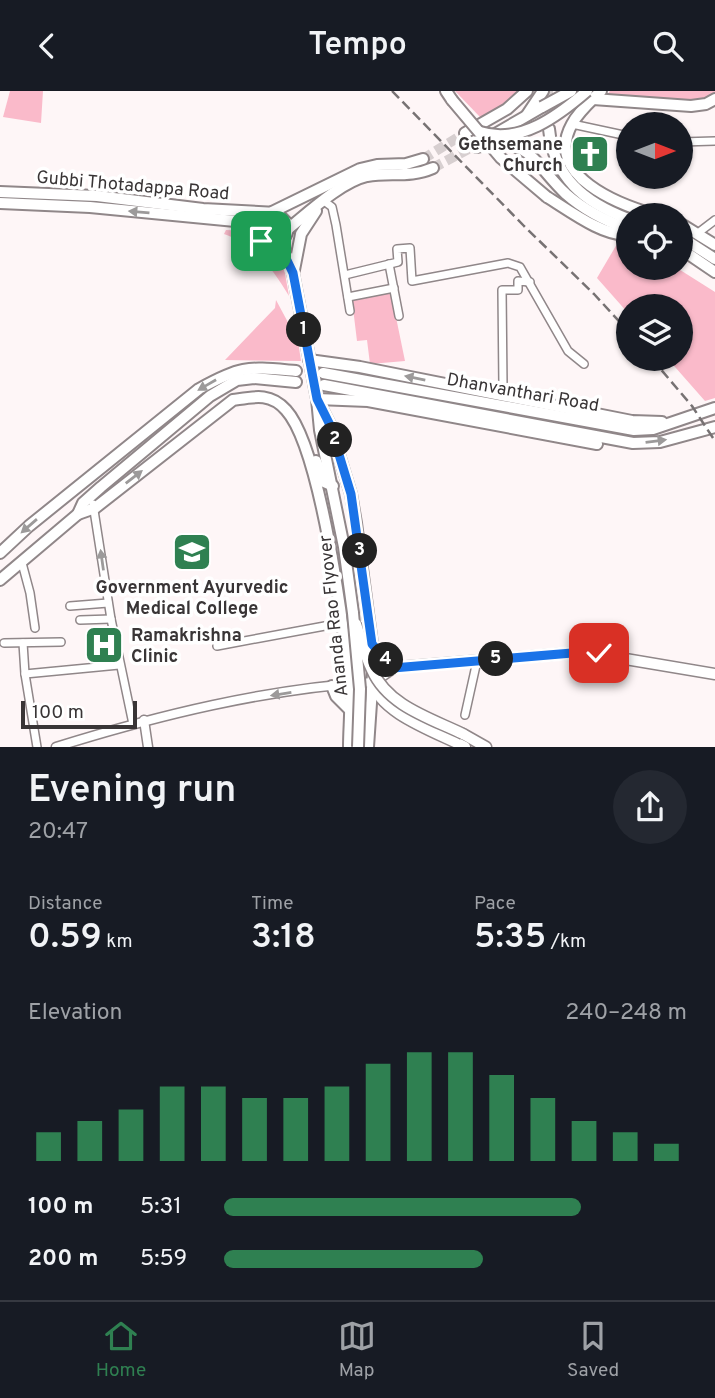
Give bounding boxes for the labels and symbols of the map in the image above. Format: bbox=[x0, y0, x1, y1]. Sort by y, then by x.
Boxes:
north arrow bbox=[616, 112, 693, 189]
church icon: Gethsemane Church bbox=[569, 133, 611, 175]
place label: Gethsemane Church bbox=[458, 134, 563, 178]
street label: Gubbi Thotadappa Road bbox=[35, 167, 230, 206]
one-way arrow bbox=[128, 206, 150, 217]
pin bbox=[231, 211, 291, 271]
pin: 1 bbox=[286, 313, 322, 347]
street label: Dhanvanthari Road bbox=[445, 369, 601, 418]
one-way arrow bbox=[404, 372, 426, 383]
one-way arrow bbox=[198, 379, 217, 391]
pin: 2 bbox=[318, 423, 352, 457]
one-way arrow bbox=[645, 436, 667, 447]
one-way arrow bbox=[125, 469, 143, 484]
one-way arrow bbox=[20, 518, 38, 534]
school or university icon: Government Ayurvedic Medical College bbox=[171, 531, 213, 573]
pin: 3 bbox=[342, 533, 378, 568]
street label: Ananda Rao Flyover bbox=[315, 534, 354, 698]
one-way arrow bbox=[97, 549, 108, 571]
place label: Government Ayurvedic Medical College bbox=[95, 577, 289, 621]
pin bbox=[569, 623, 629, 683]
hospital icon: Ramakrishna Clinic bbox=[83, 624, 125, 666]
place label: Ramakrishna Clinic bbox=[131, 625, 242, 669]
pin: 5 bbox=[478, 641, 514, 677]
pin: 4 bbox=[368, 643, 404, 677]
one-way arrow bbox=[270, 688, 292, 699]
scale bar bbox=[21, 698, 136, 730]

